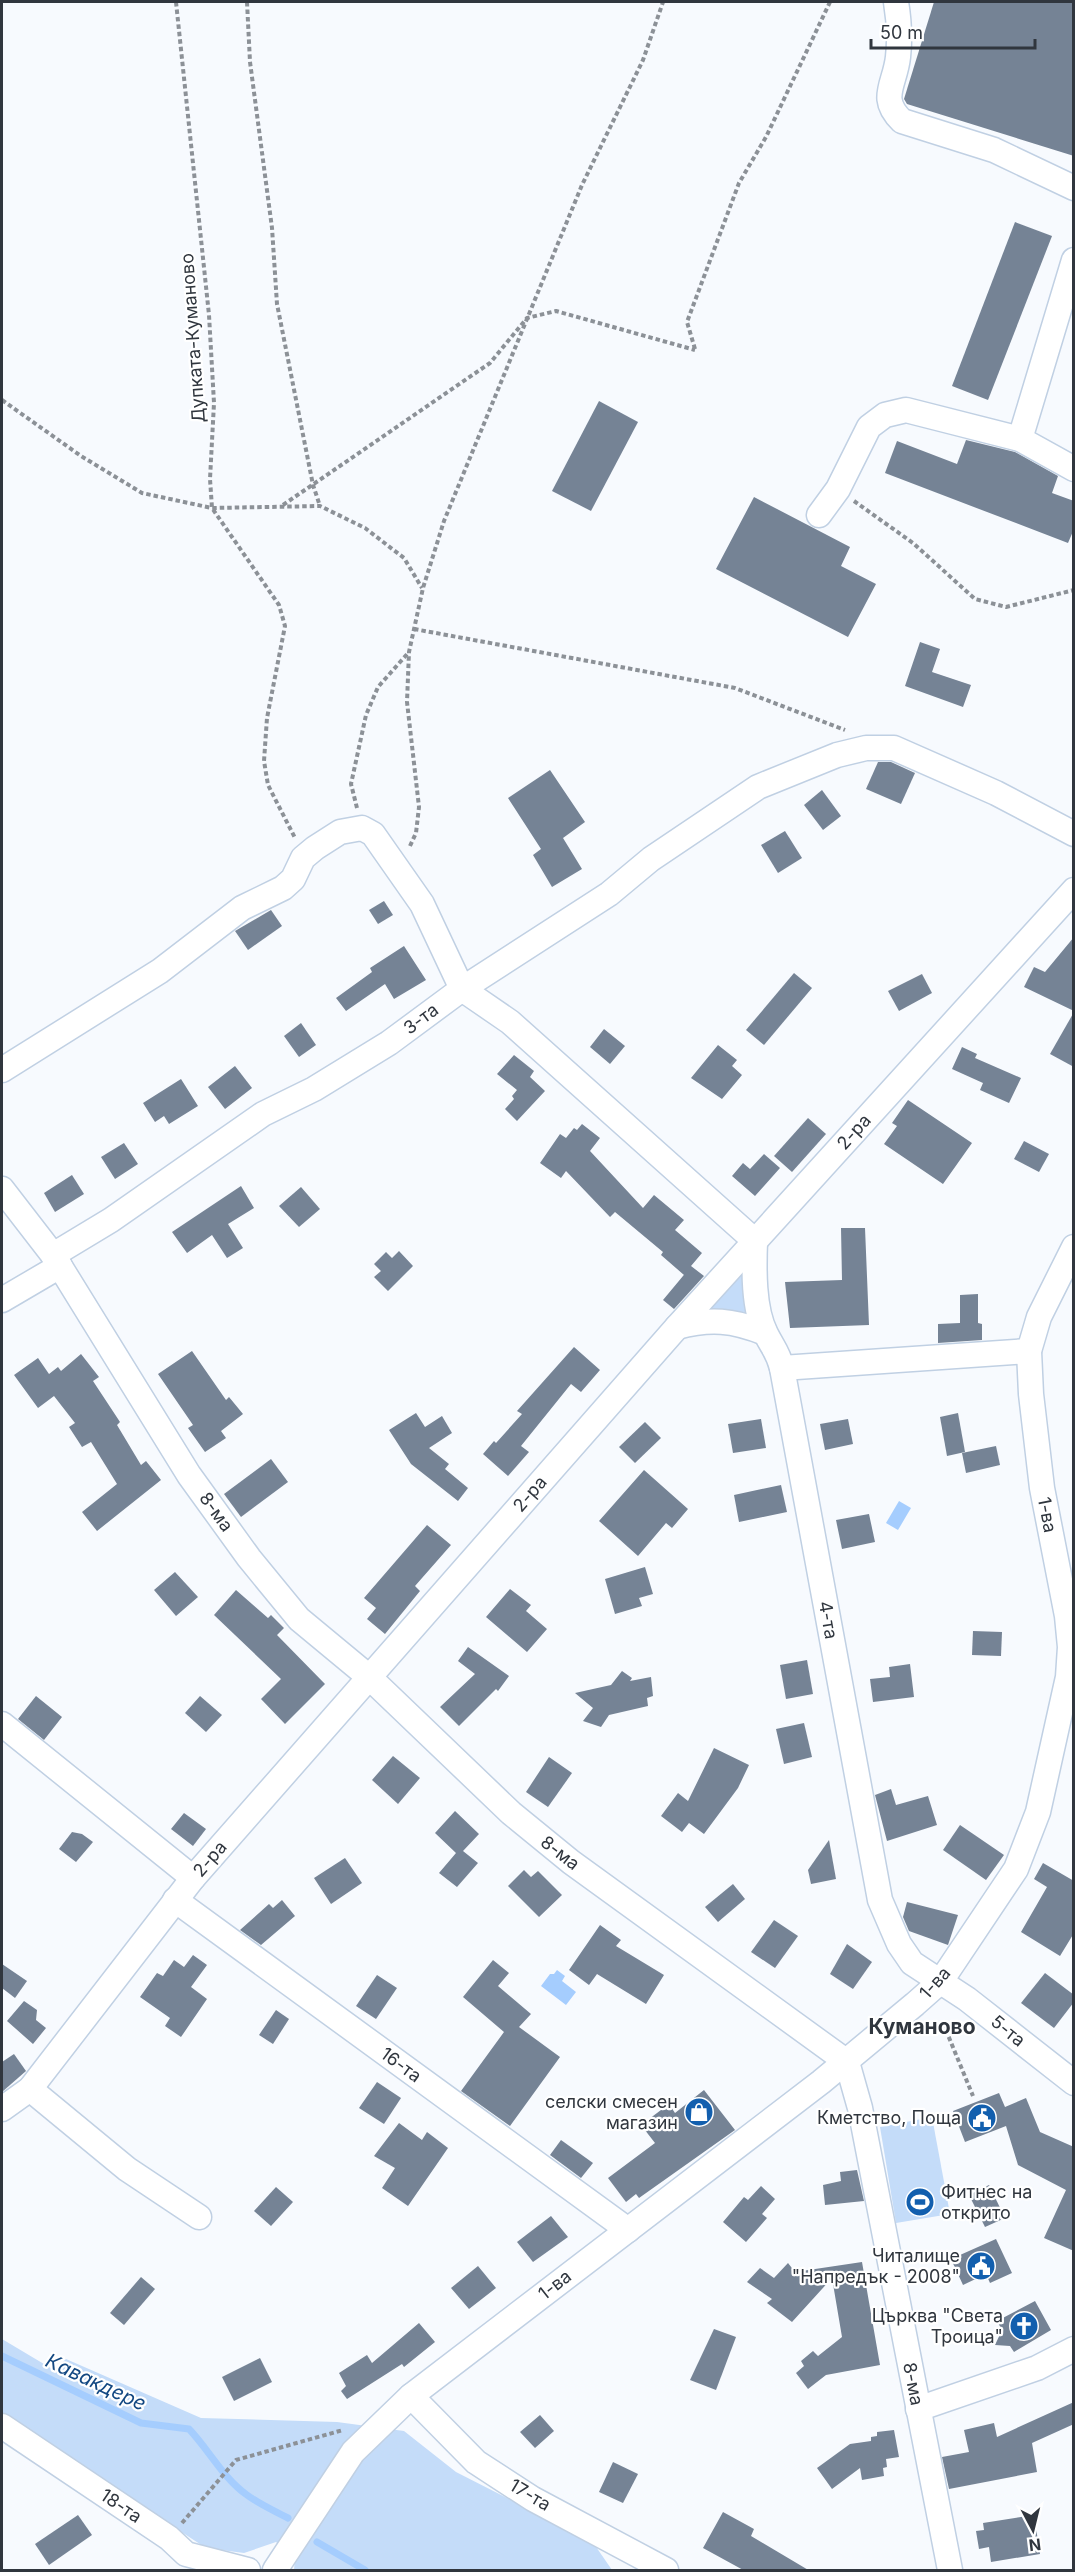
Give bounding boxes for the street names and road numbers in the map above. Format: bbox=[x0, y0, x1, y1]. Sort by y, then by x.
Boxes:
street label: Дупката-Куманово bbox=[176, 253, 209, 424]
street label: 3-та bbox=[399, 999, 442, 1038]
street label: 2-ра bbox=[832, 1110, 875, 1154]
street label: 2-ра bbox=[508, 1471, 551, 1516]
street label: 8-ма bbox=[195, 1488, 238, 1535]
street label: 1-ва bbox=[1034, 1495, 1061, 1535]
street label: 4-та bbox=[815, 1599, 842, 1641]
street label: 8-ма bbox=[537, 1831, 584, 1874]
street label: 2-ра bbox=[188, 1836, 231, 1881]
street label: 1-ва bbox=[915, 1962, 954, 2003]
street label: 5-та bbox=[987, 2011, 1030, 2051]
street label: 16-та bbox=[377, 2043, 426, 2086]
street label: 1-ва bbox=[534, 2265, 575, 2304]
street label: 8-ма bbox=[899, 2361, 928, 2407]
street label: 17-та bbox=[506, 2474, 555, 2515]
street label: 18-та bbox=[97, 2484, 146, 2527]

